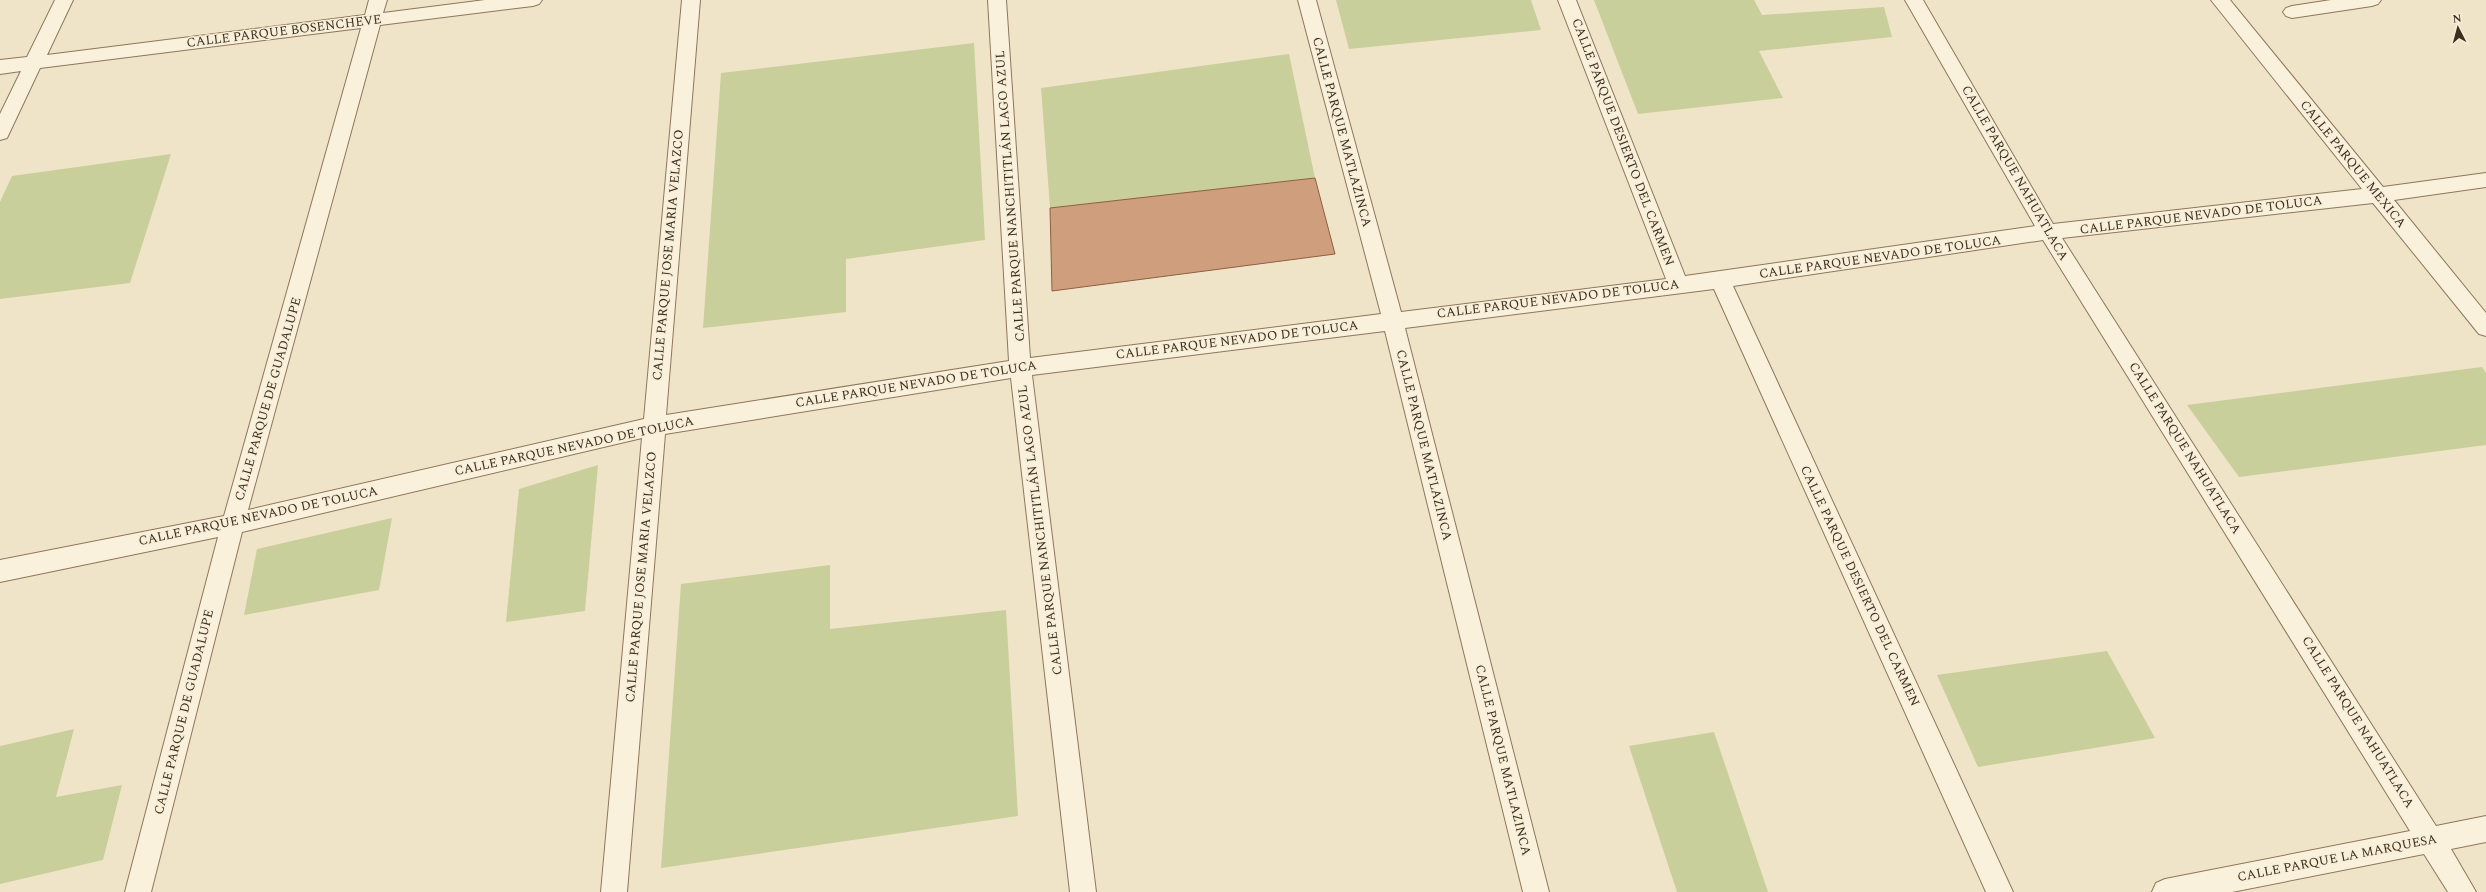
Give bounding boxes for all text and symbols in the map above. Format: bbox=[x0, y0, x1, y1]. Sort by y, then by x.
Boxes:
north arrow bbox=[2438, 8, 2478, 48]
street label: CALLE PARQUE BOSENCHEVE bbox=[185, 9, 383, 53]
text: N bbox=[2452, 10, 2462, 27]
street label: CALLE PARQUE DESIERTO DEL CARMEN bbox=[1566, 15, 1680, 269]
street label: CALLE PARQUE MATLAZINCA bbox=[1307, 35, 1377, 230]
street label: CALLE PARQUE NANCHITITLÁN LAGO AZUL bbox=[990, 50, 1030, 342]
street label: CALLE PARQUE NAHUATLACA bbox=[1956, 82, 2074, 265]
street label: CALLE PARQUE MEXICA bbox=[2295, 96, 2411, 232]
street label: CALLE PARQUE JOSE MARIA VELAZCO bbox=[647, 129, 689, 381]
street label: CALLE PARQUE NEVADO DE TOLUCA bbox=[2079, 190, 2324, 240]
street label: CALLE PARQUE NEVADO DE TOLUCA bbox=[1758, 230, 2002, 284]
street label: CALLE PARQUE NEVADO DE TOLUCA bbox=[1436, 274, 1681, 324]
street label: CALLE PARQUE DE GUADALUPE bbox=[229, 295, 307, 503]
street label: CALLE PARQUE NEVADO DE TOLUCA bbox=[1115, 315, 1360, 365]
street label: CALLE PARQUE MATLAZINCA bbox=[1391, 347, 1457, 543]
street label: CALLE PARQUE NEVADO DE TOLUCA bbox=[794, 355, 1038, 413]
street label: CALLE PARQUE NAHUATLACA bbox=[2124, 358, 2247, 538]
street label: CALLE PARQUE NANCHITITLÁN LAGO AZUL bbox=[1012, 384, 1068, 676]
street label: CALLE PARQUE NEVADO DE TOLUCA bbox=[453, 411, 696, 481]
street label: CALLE PARQUE JOSE MARIA VELAZCO bbox=[620, 451, 662, 703]
street label: CALLE PARQUE DESIERTO DEL CARMEN bbox=[1795, 462, 1925, 710]
street label: CALLE PARQUE NEVADO DE TOLUCA bbox=[137, 481, 380, 551]
street label: CALLE PARQUE DE GUADALUPE bbox=[149, 607, 219, 817]
street label: CALLE PARQUE NAHUATLACA bbox=[2297, 632, 2420, 812]
street label: CALLE PARQUE MATLAZINCA bbox=[1470, 662, 1536, 858]
street label: CALLE PARQUE LA MARQUESA bbox=[2236, 829, 2439, 887]

